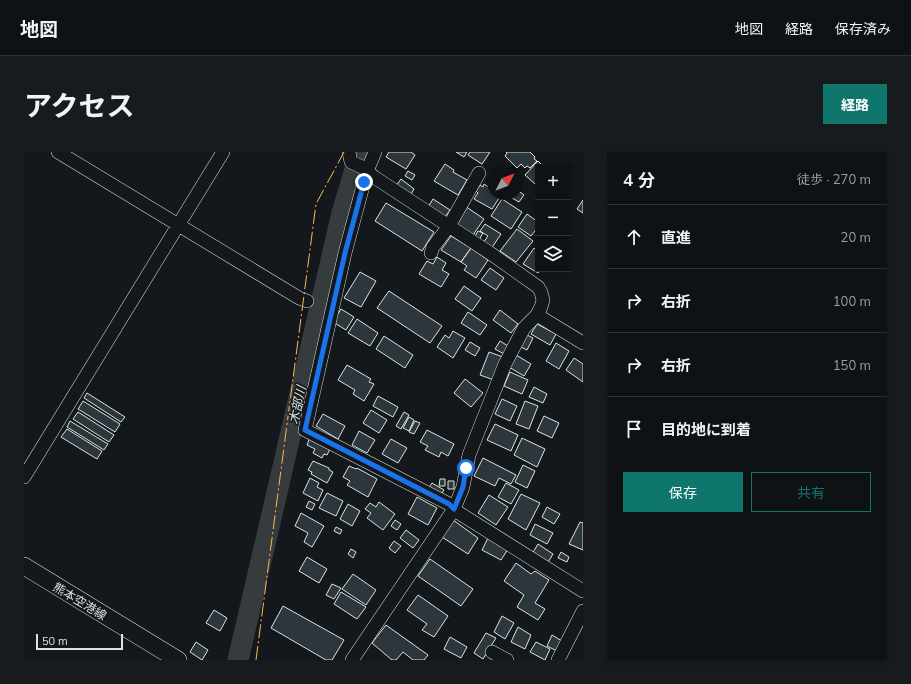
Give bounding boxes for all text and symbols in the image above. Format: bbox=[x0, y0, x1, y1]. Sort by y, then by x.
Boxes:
text: 地図 bbox=[20, 17, 58, 41]
text: 地図 bbox=[735, 20, 763, 38]
text: 経路 bbox=[785, 20, 813, 38]
text: 保存済み bbox=[835, 20, 891, 38]
button: 経路 bbox=[823, 84, 887, 124]
text: アクセス bbox=[24, 88, 135, 123]
north arrow bbox=[487, 164, 523, 200]
map controls bbox=[535, 164, 571, 272]
button: + bbox=[535, 164, 571, 200]
text: 4 分 bbox=[623, 169, 655, 190]
text: 徒歩 · 270 m bbox=[797, 171, 871, 187]
route end bbox=[355, 173, 373, 191]
button: − bbox=[535, 200, 571, 236]
icon: ahead bbox=[623, 226, 645, 248]
text: 直進 bbox=[661, 228, 691, 247]
text: 20 m bbox=[841, 229, 871, 245]
button: layers bbox=[535, 236, 571, 272]
icon: right bbox=[623, 290, 645, 312]
text: 右折 bbox=[661, 292, 691, 311]
text: 100 m bbox=[833, 293, 871, 309]
icon: right bbox=[623, 354, 645, 376]
text: 右折 bbox=[661, 356, 691, 375]
text: 150 m bbox=[833, 357, 871, 373]
water label: 木部川 bbox=[285, 382, 310, 426]
icon: arrive bbox=[623, 418, 645, 440]
text: 目的地に到着 bbox=[661, 420, 751, 439]
route start bbox=[457, 459, 475, 477]
button: 保存 bbox=[623, 472, 743, 512]
button: 共有 bbox=[751, 472, 871, 512]
street label: 熊本空港線 bbox=[50, 579, 110, 623]
scale bar bbox=[36, 632, 123, 651]
text: 50 m bbox=[42, 634, 68, 648]

